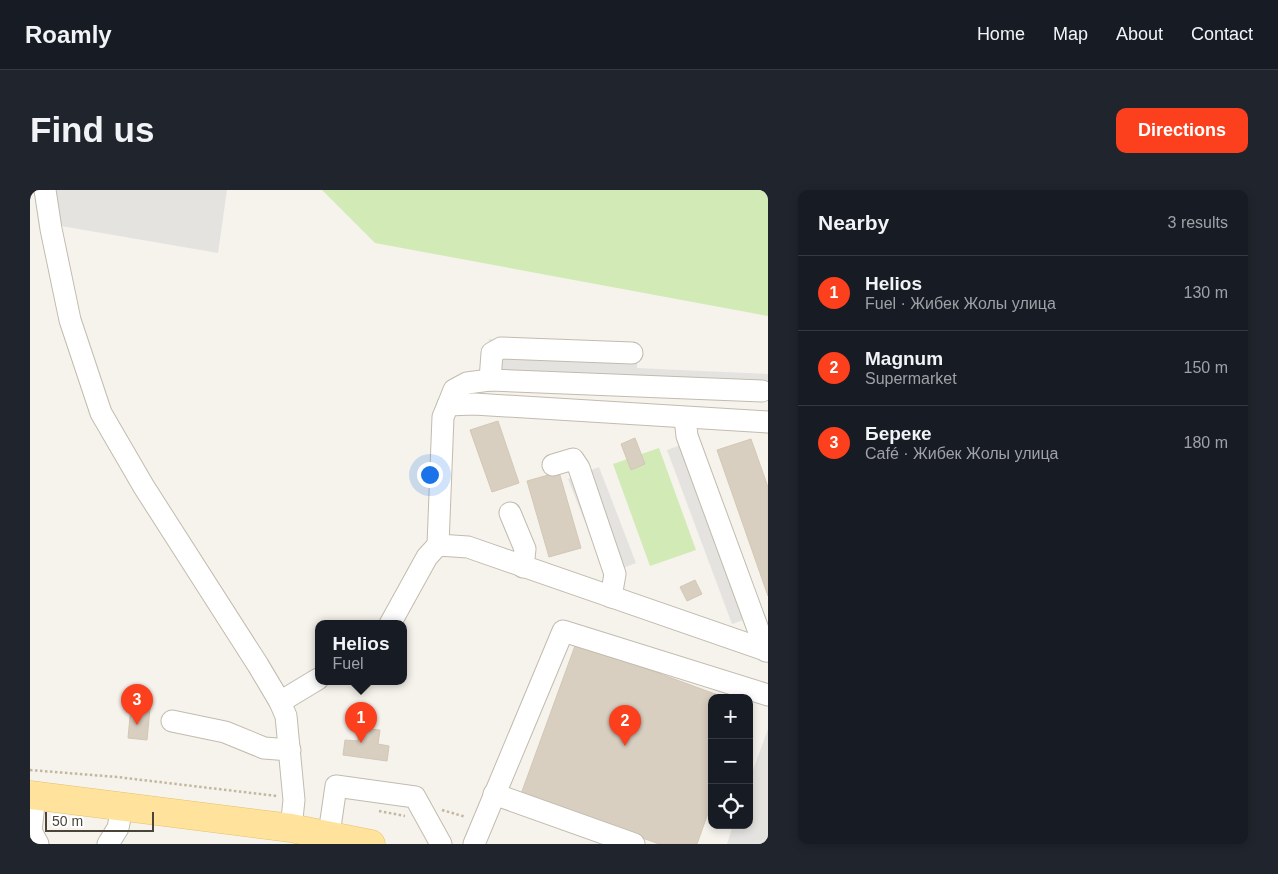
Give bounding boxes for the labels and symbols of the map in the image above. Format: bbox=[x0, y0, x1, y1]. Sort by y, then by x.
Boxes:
your location bbox=[417, 462, 443, 488]
pin: 3 bbox=[121, 684, 153, 725]
pin: 1 bbox=[345, 702, 377, 743]
pin: 2 bbox=[609, 705, 641, 746]
scale bar bbox=[45, 809, 154, 832]

